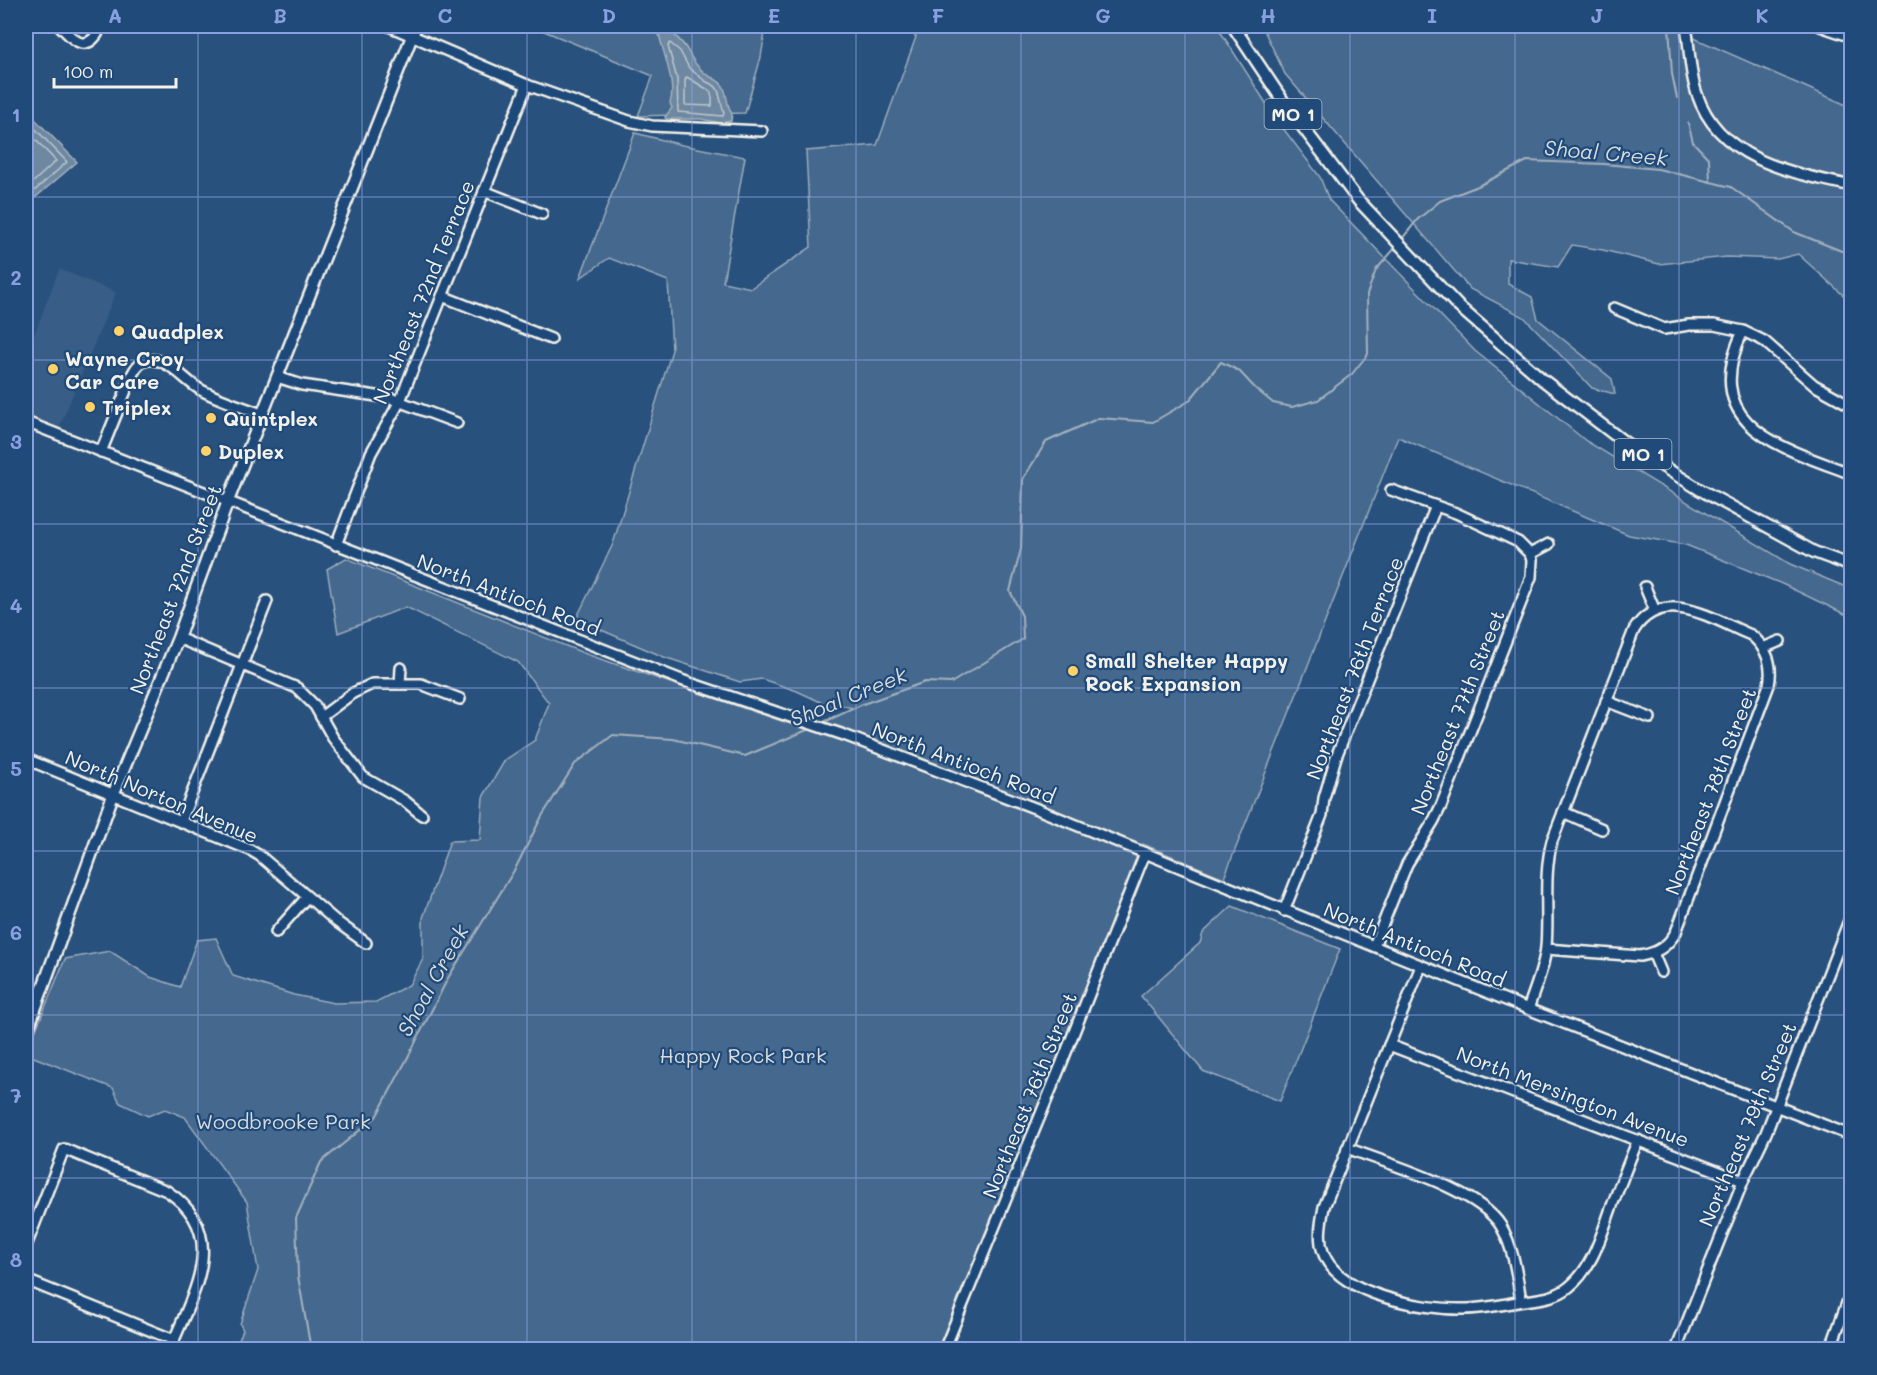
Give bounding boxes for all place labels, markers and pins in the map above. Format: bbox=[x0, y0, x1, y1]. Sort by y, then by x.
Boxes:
place label: Quadplex bbox=[131, 318, 224, 344]
marker: Quadplex bbox=[112, 324, 126, 338]
place label: Wayne Croy Car Care bbox=[65, 345, 184, 394]
marker: Wayne Croy Car Care bbox=[46, 362, 60, 376]
place label: Triplex bbox=[102, 394, 171, 420]
marker: Triplex bbox=[83, 400, 97, 414]
place label: Quintplex bbox=[223, 405, 318, 431]
marker: Quintplex bbox=[204, 411, 218, 425]
place label: Duplex bbox=[218, 438, 284, 464]
marker: Duplex bbox=[199, 444, 213, 458]
place label: Small Shelter Happy Rock Expansion bbox=[1085, 647, 1288, 696]
marker: Small Shelter Happy Rock Expansion bbox=[1066, 664, 1080, 678]

